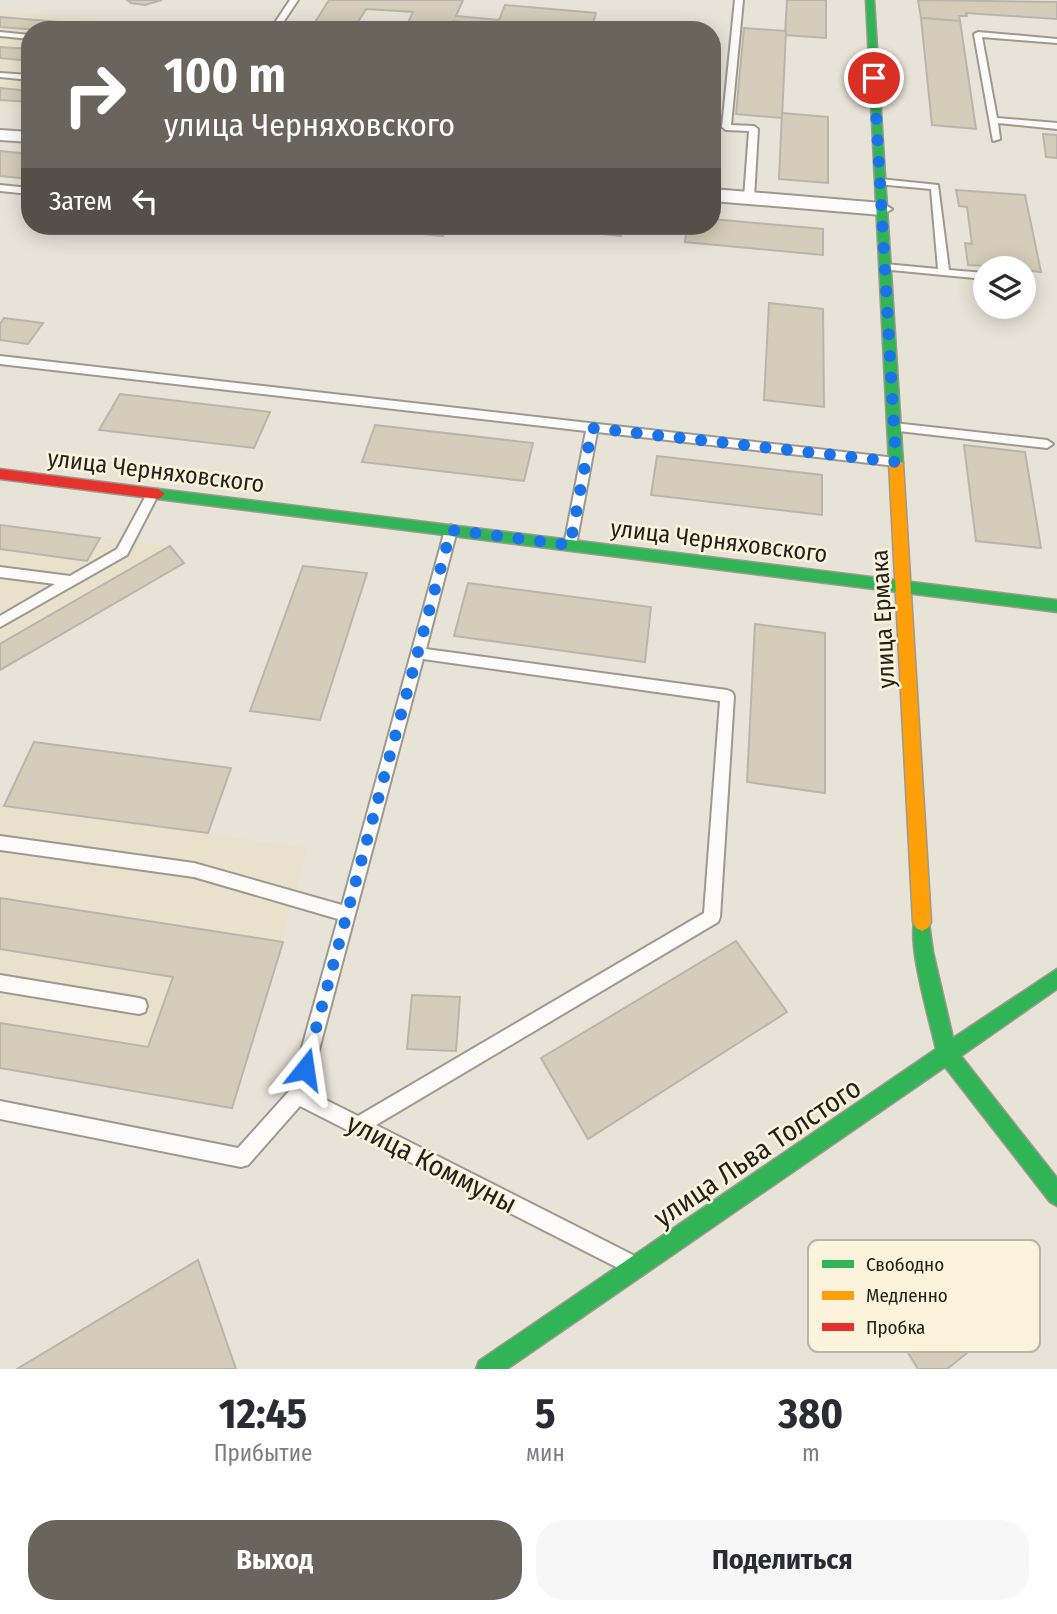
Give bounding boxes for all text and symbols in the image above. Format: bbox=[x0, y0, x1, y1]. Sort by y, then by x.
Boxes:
text: 100 m bbox=[164, 46, 286, 105]
pin bbox=[844, 48, 904, 108]
icon: right bbox=[49, 49, 140, 140]
icon: arrive bbox=[855, 59, 893, 97]
text: улица Черняховского bbox=[164, 106, 455, 144]
icon: left bbox=[126, 182, 164, 220]
text: Затем bbox=[49, 186, 112, 217]
map controls bbox=[973, 256, 1036, 319]
button: layers bbox=[973, 256, 1036, 319]
street label: улица Черняховского bbox=[46, 444, 266, 498]
street label: улица Черняховского bbox=[609, 514, 829, 568]
street label: улица Ермака bbox=[865, 549, 901, 689]
position arrow bbox=[268, 1032, 342, 1106]
street label: улица Льва Толстого bbox=[647, 1071, 867, 1234]
street label: улица Коммуны bbox=[341, 1107, 522, 1220]
legend bbox=[808, 1240, 1040, 1352]
text: Свободно bbox=[866, 1253, 944, 1276]
text: Медленно bbox=[866, 1284, 948, 1307]
text: Пробка bbox=[866, 1316, 925, 1339]
text: 12:45 bbox=[219, 1389, 307, 1439]
text: 5 bbox=[535, 1389, 556, 1439]
text: 380 bbox=[778, 1389, 843, 1439]
text: Прибытие bbox=[214, 1439, 312, 1467]
text: мин bbox=[526, 1439, 565, 1467]
text: m bbox=[802, 1439, 820, 1467]
button: Выход bbox=[28, 1520, 522, 1600]
button: Поделиться bbox=[536, 1520, 1029, 1600]

